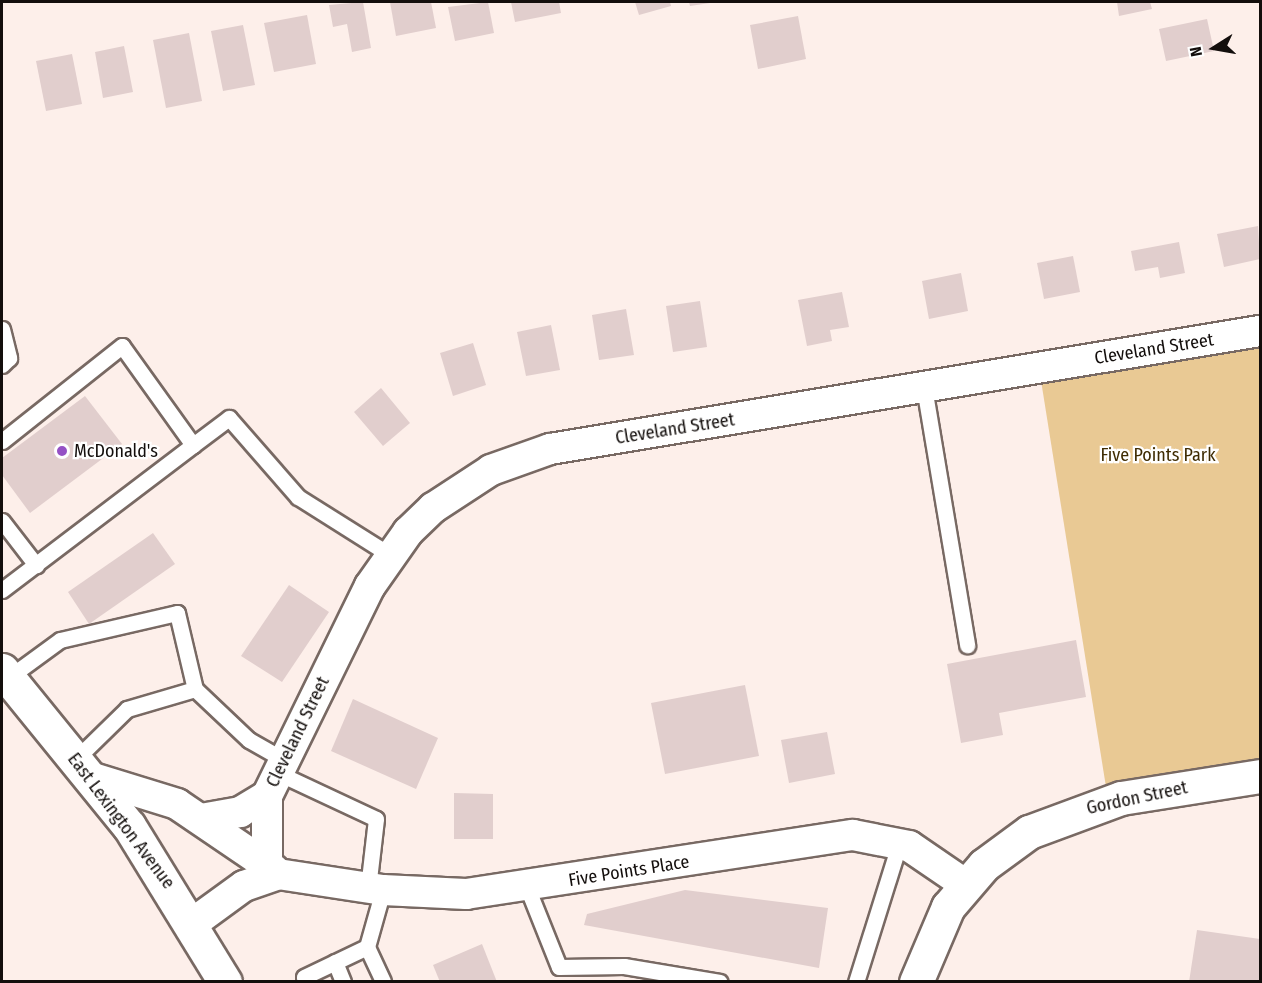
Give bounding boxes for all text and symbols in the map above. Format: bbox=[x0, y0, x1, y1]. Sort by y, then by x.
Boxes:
north arrow bbox=[1184, 18, 1244, 78]
text: N bbox=[1186, 45, 1206, 58]
street label: Cleveland Street bbox=[1093, 329, 1215, 369]
street label: Cleveland Street bbox=[614, 409, 736, 449]
place label: McDonald's bbox=[74, 440, 158, 462]
marker: McDonald's bbox=[55, 444, 69, 458]
park label: Five Points Park bbox=[1100, 444, 1216, 466]
street label: Cleveland Street bbox=[262, 673, 334, 791]
street label: East Lexington Avenue bbox=[63, 749, 179, 893]
street label: Gordon Street bbox=[1085, 777, 1189, 819]
street label: Five Points Place bbox=[567, 851, 691, 891]

